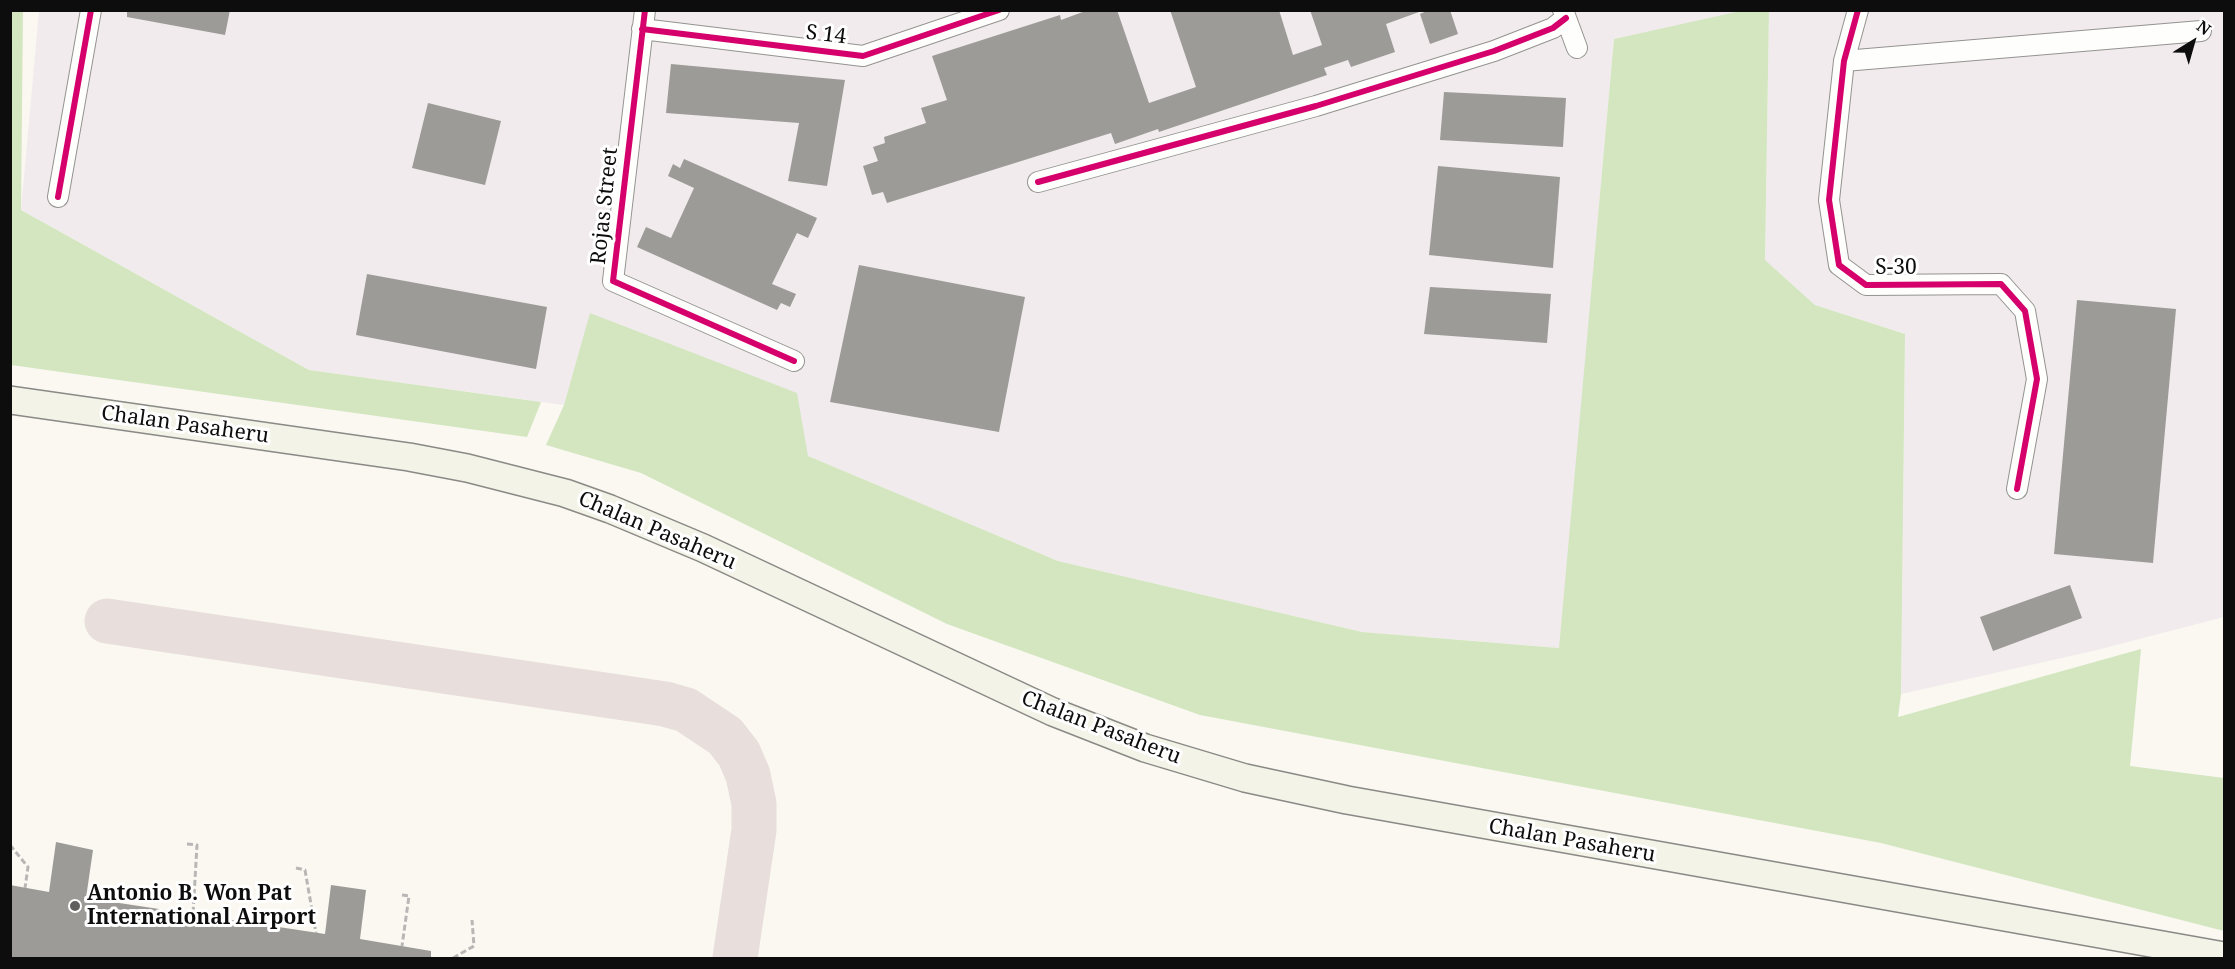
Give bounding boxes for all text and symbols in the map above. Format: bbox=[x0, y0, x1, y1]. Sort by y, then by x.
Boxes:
north arrow bbox=[2163, 12, 2223, 72]
text: N bbox=[2192, 15, 2215, 40]
street label: S 14 bbox=[804, 20, 848, 50]
street label: Rojas Street bbox=[586, 146, 624, 266]
street label: S-30 bbox=[1875, 255, 1917, 281]
street label: Chalan Pasaheru bbox=[100, 401, 270, 449]
street label: Chalan Pasaheru bbox=[574, 486, 740, 576]
street label: Chalan Pasaheru bbox=[1018, 686, 1184, 770]
street label: Chalan Pasaheru bbox=[1487, 814, 1657, 868]
place label: Antonio B. Won Pat International Airport bbox=[87, 881, 316, 931]
marker: Antonio B. Won Pat International Airport bbox=[68, 899, 82, 913]

